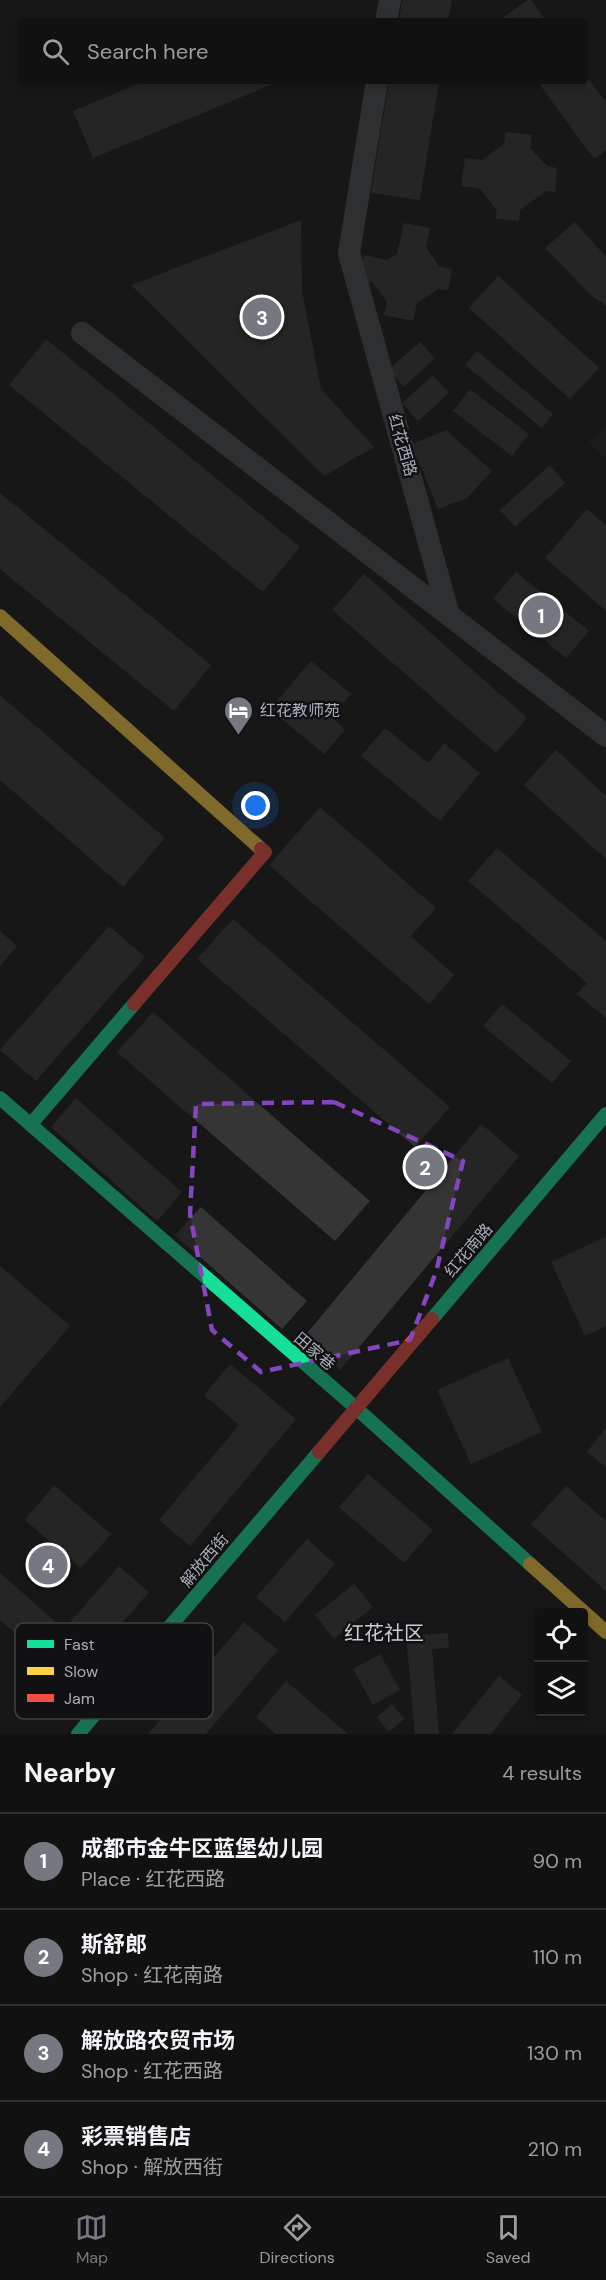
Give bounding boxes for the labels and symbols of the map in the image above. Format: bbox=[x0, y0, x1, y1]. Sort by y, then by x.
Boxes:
pin: 3 bbox=[242, 294, 282, 340]
street label: 红花西路 bbox=[384, 411, 421, 479]
pin: 1 bbox=[522, 592, 560, 638]
hotel icon: 红花教师苑 bbox=[223, 694, 255, 736]
place label: 红花教师苑 bbox=[260, 700, 340, 721]
your location bbox=[241, 791, 270, 820]
pin: 2 bbox=[406, 1144, 444, 1190]
street label: 红花南路 bbox=[440, 1219, 497, 1282]
street label: 田家巷 bbox=[290, 1328, 340, 1375]
street label: 解放西街 bbox=[176, 1529, 233, 1592]
pin: 4 bbox=[28, 1542, 68, 1588]
district label: 红花社区 bbox=[344, 1620, 424, 1646]
legend bbox=[15, 1623, 213, 1719]
text: Fast bbox=[64, 1634, 95, 1655]
text: Slow bbox=[64, 1661, 98, 1682]
text: Jam bbox=[64, 1688, 95, 1709]

